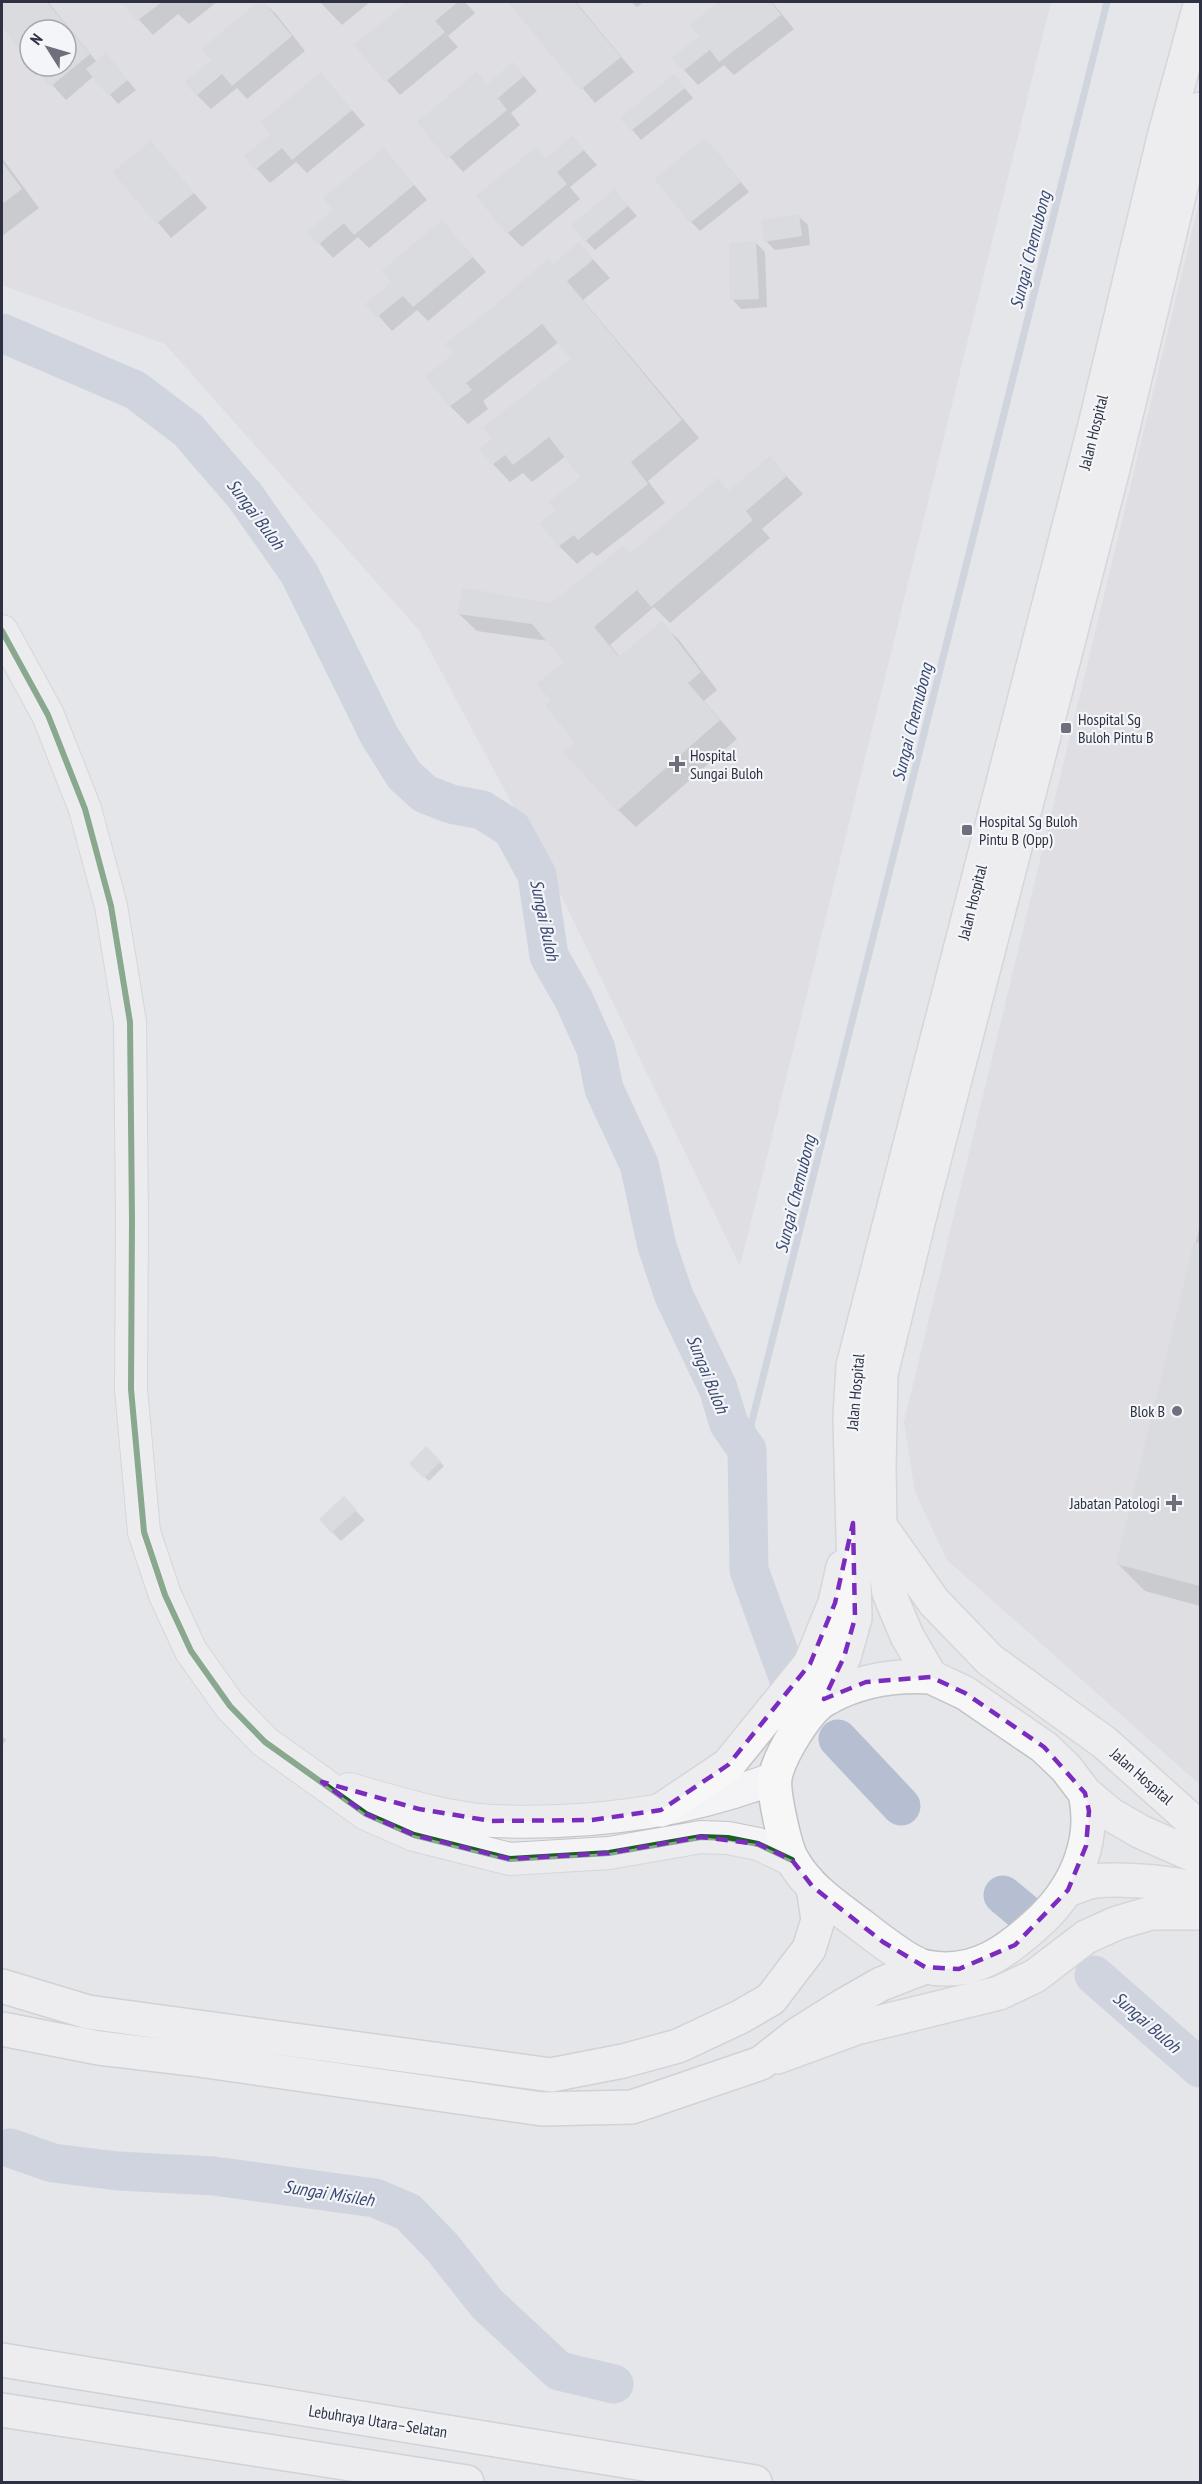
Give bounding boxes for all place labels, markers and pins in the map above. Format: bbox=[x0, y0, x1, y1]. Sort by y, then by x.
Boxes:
place label: Hospital Sg Buloh Pintu B bbox=[1078, 709, 1154, 747]
marker: Hospital Sg Buloh Pintu B bbox=[1059, 721, 1073, 735]
place label: Hospital Sungai Buloh bbox=[690, 745, 763, 783]
marker: Hospital Sungai Buloh bbox=[668, 755, 686, 773]
place label: Hospital Sg Buloh Pintu B (Opp) bbox=[979, 811, 1078, 849]
marker: Hospital Sg Buloh Pintu B (Opp) bbox=[960, 823, 974, 837]
place label: Blok B bbox=[1130, 1401, 1165, 1421]
marker: Blok B bbox=[1170, 1404, 1184, 1418]
place label: Jabatan Patologi bbox=[1069, 1493, 1160, 1513]
marker: Jabatan Patologi bbox=[1165, 1494, 1183, 1512]

